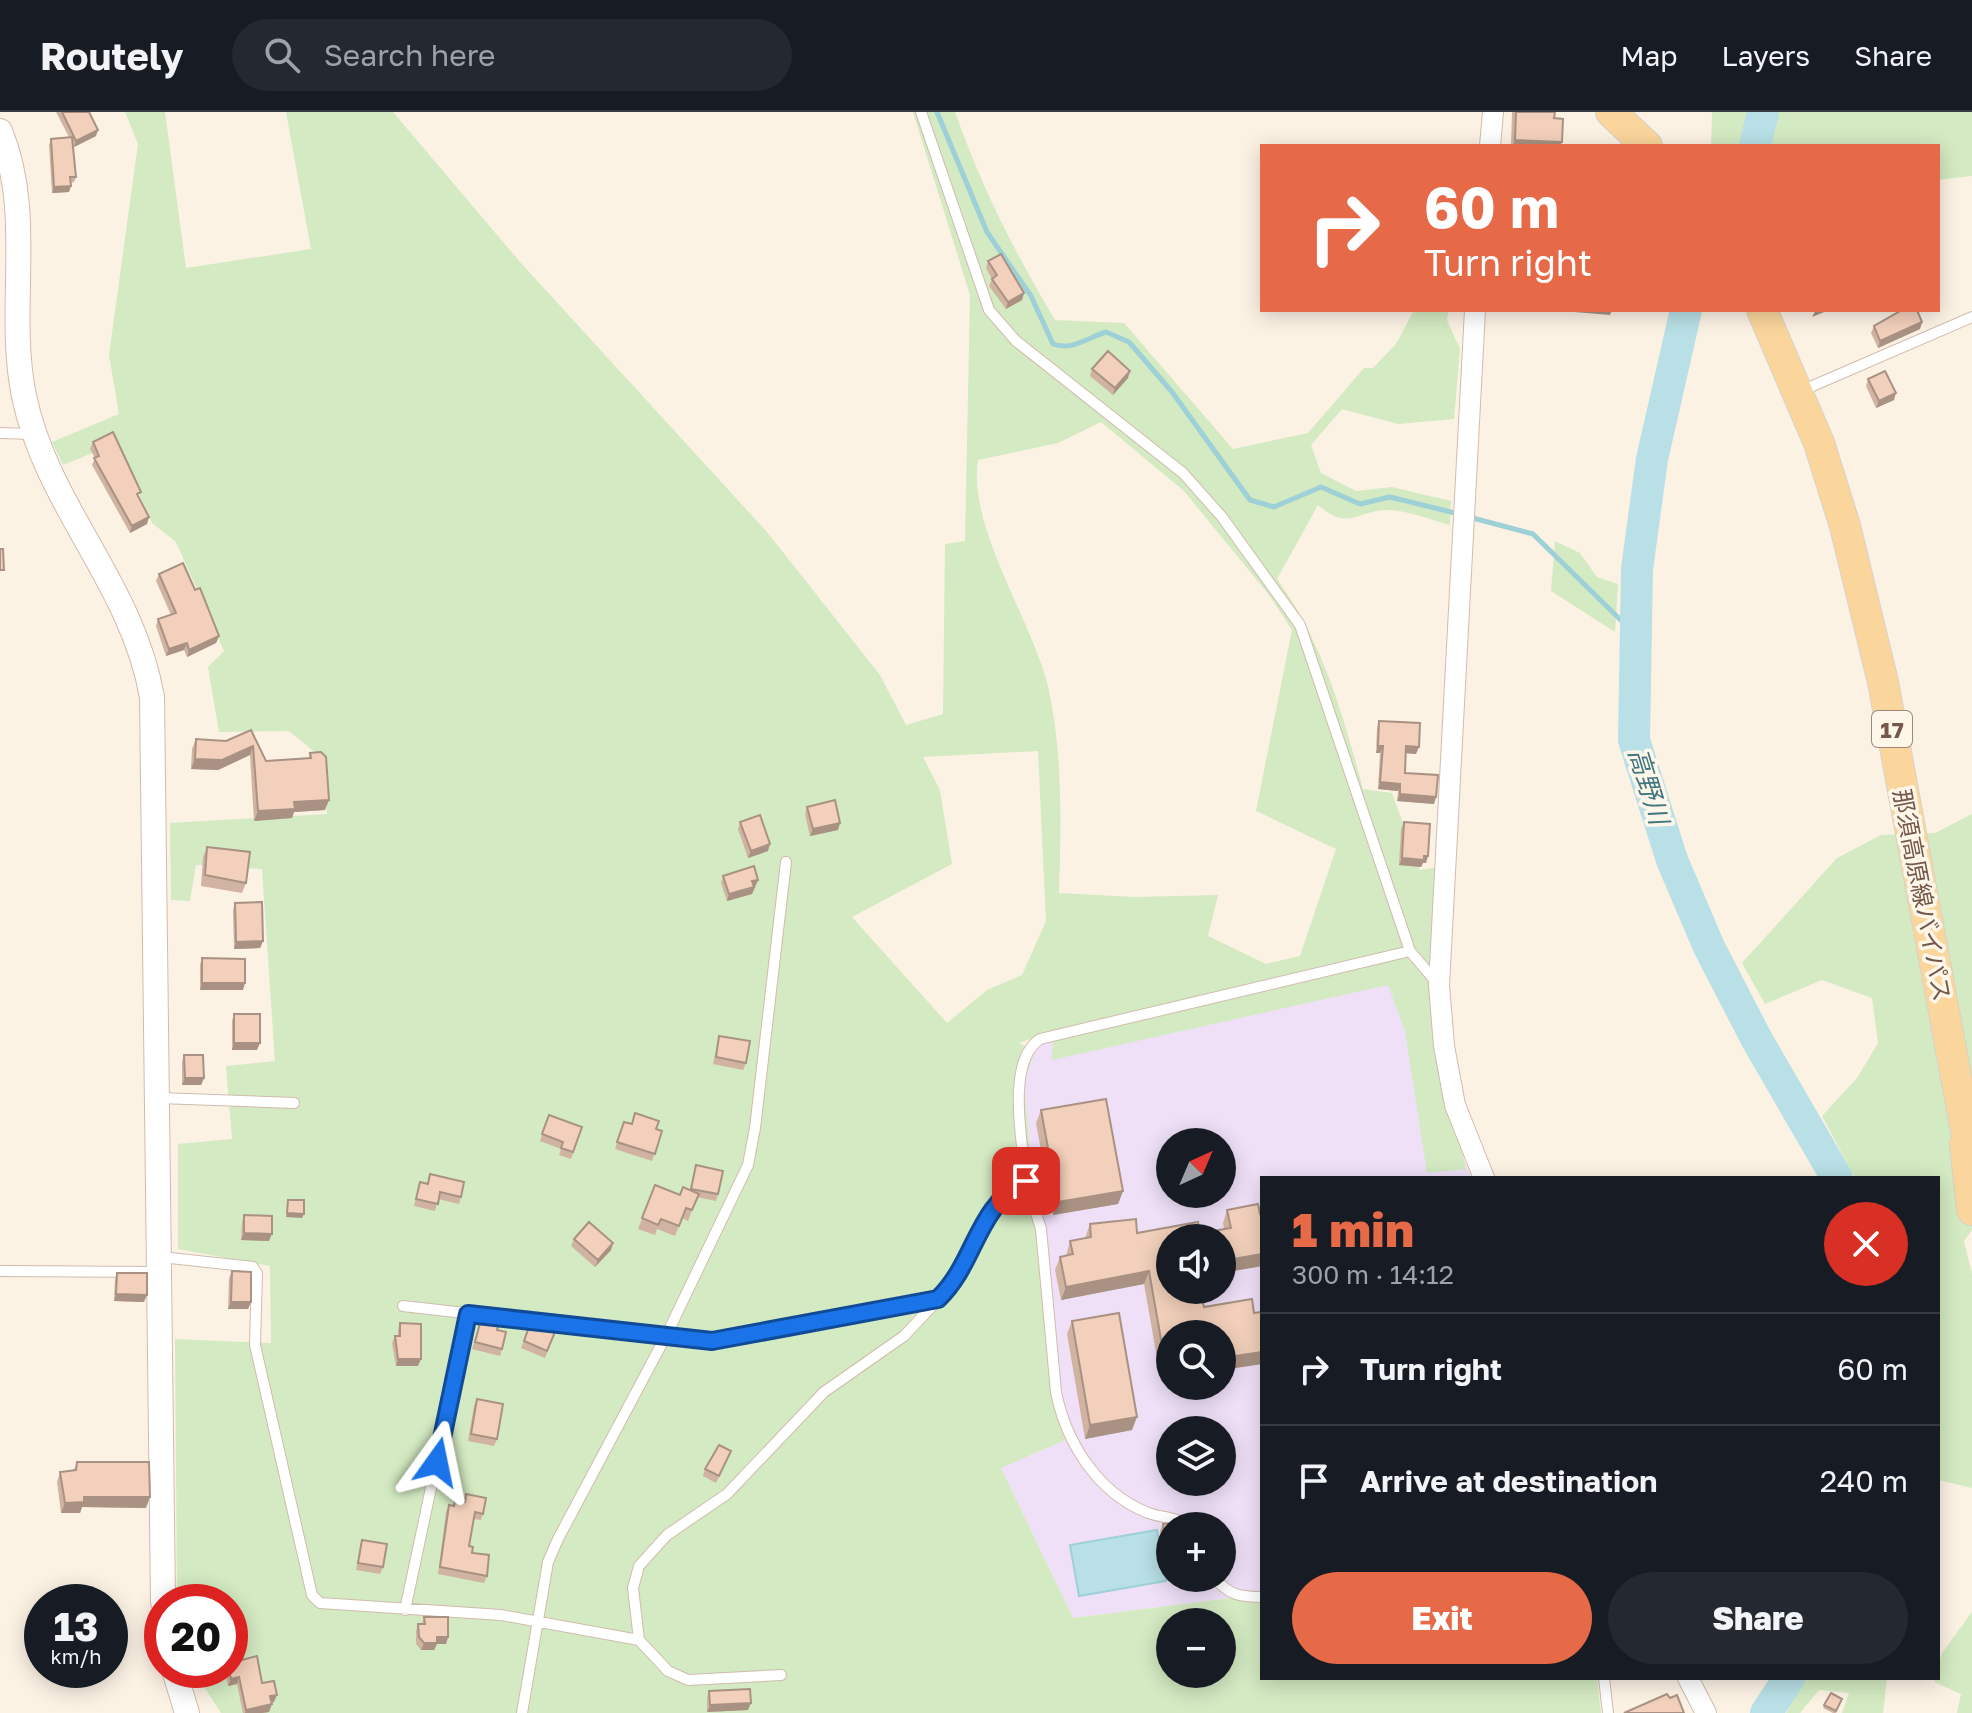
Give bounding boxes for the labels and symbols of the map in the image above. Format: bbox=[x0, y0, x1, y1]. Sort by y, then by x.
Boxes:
road number: 17 bbox=[1872, 711, 1912, 747]
water label: 高野川 bbox=[1623, 744, 1676, 831]
street label: 那須高原線バイパス bbox=[1888, 786, 1958, 1004]
north arrow bbox=[1156, 1128, 1236, 1208]
pin bbox=[992, 1147, 1060, 1215]
position arrow bbox=[395, 1420, 479, 1504]
speed limit sign: 20 bbox=[144, 1584, 248, 1688]

